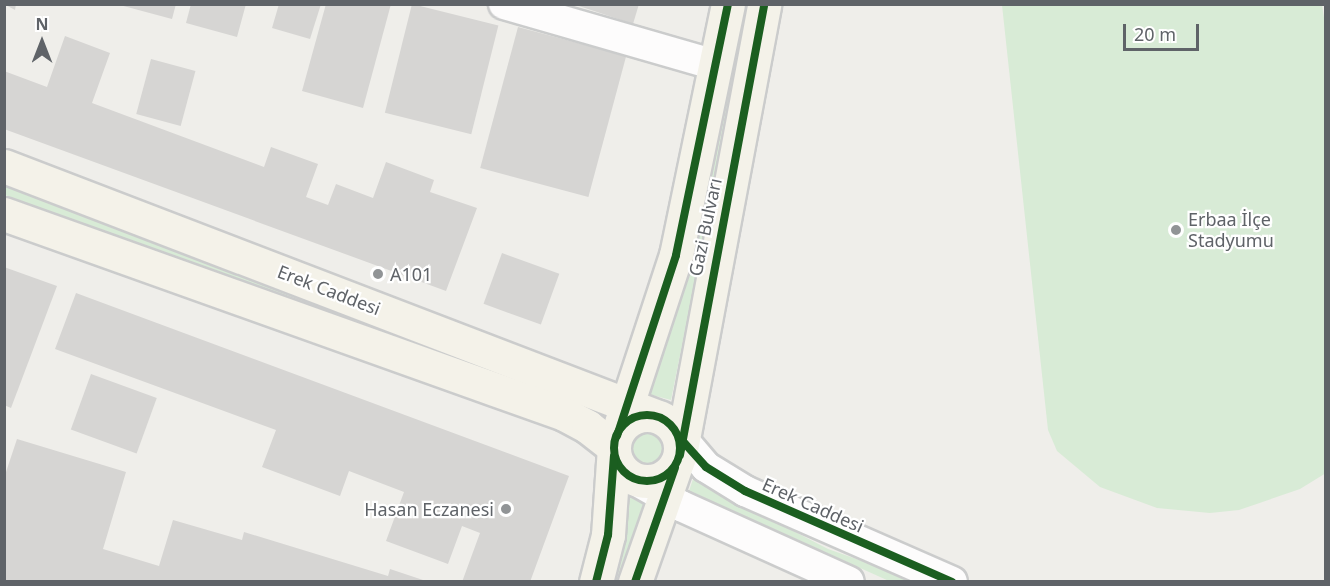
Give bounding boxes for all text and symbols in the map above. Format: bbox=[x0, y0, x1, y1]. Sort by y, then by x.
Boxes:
north arrow bbox=[12, 12, 72, 72]
scale bar bbox=[1126, 12, 1202, 50]
text: N bbox=[35, 13, 49, 35]
text: 20 m bbox=[1134, 22, 1176, 46]
street label: Gazi Bulvarı bbox=[684, 176, 726, 278]
place label: Erbaa İlçe Stadyumu bbox=[1188, 209, 1274, 252]
marker: Erbaa İlçe Stadyumu bbox=[1169, 223, 1183, 237]
street label: Erek Caddesi bbox=[274, 260, 384, 320]
place label: A101 bbox=[390, 263, 432, 285]
marker: A101 bbox=[371, 267, 385, 281]
street label: Erek Caddesi bbox=[759, 473, 867, 537]
place label: Hasan Eczanesi bbox=[364, 498, 494, 520]
marker: Hasan Eczanesi bbox=[499, 502, 513, 516]

